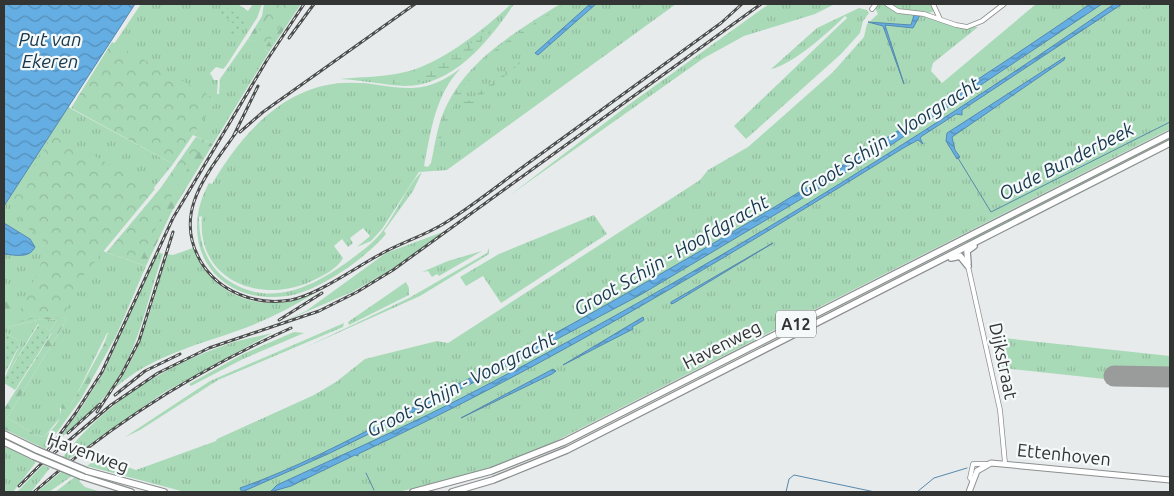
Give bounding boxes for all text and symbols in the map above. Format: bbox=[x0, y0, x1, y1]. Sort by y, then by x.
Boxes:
water label: Put van Ekeren bbox=[18, 28, 82, 72]
water label: Groot Schijn - Voorgracht bbox=[795, 72, 984, 202]
water label: Oude Bunderbeek bbox=[995, 117, 1137, 205]
water label: Groot Schijn - Hoofdgracht bbox=[570, 190, 773, 320]
road number: A12 bbox=[776, 310, 816, 338]
street label: Havenweg bbox=[679, 316, 764, 372]
street label: Dijkstraat bbox=[986, 321, 1022, 401]
water label: Groot Schijn - Voorgracht bbox=[363, 327, 560, 441]
street label: Havenweg bbox=[45, 428, 132, 476]
street label: Ettenhoven bbox=[1016, 439, 1112, 469]

